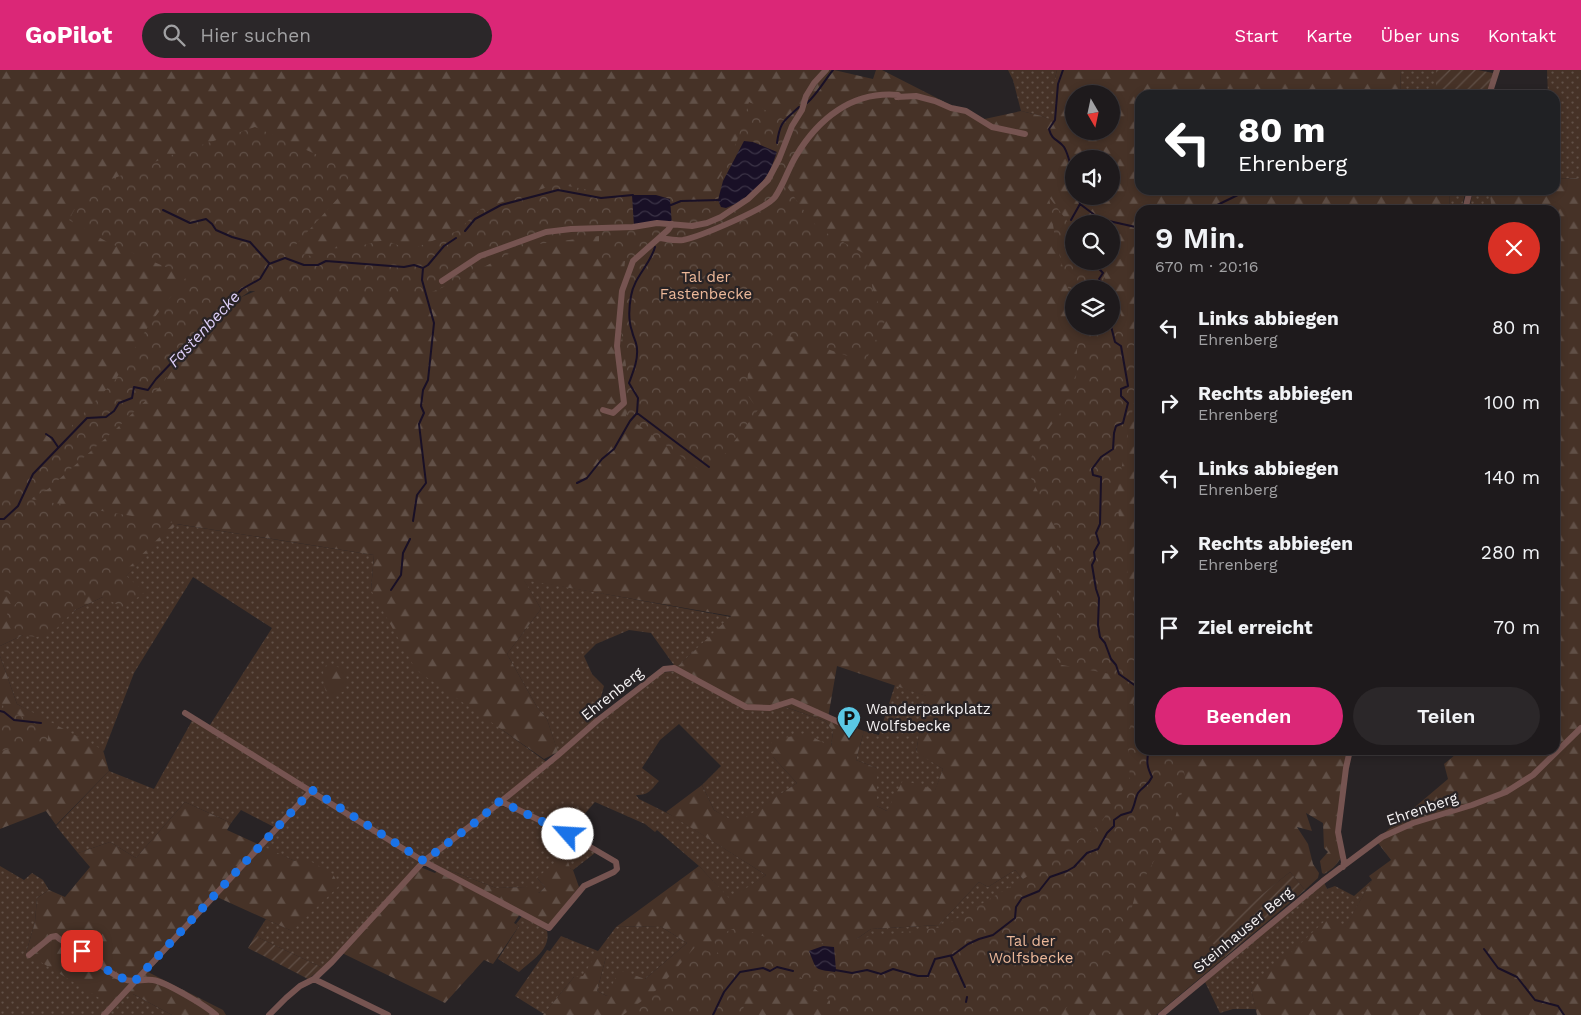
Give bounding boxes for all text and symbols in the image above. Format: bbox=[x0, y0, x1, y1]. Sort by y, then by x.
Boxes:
search box bbox=[142, 13, 492, 58]
text: GoPilot bbox=[25, 21, 112, 49]
icon: search bbox=[160, 21, 188, 49]
text: Hier suchen bbox=[200, 24, 311, 47]
text: Start bbox=[1234, 25, 1278, 46]
text: Karte bbox=[1306, 25, 1353, 46]
text: Über uns bbox=[1381, 25, 1460, 46]
text: Kontakt bbox=[1488, 25, 1556, 46]
north arrow bbox=[1065, 85, 1120, 140]
map controls bbox=[1065, 85, 1120, 335]
text: 80 m bbox=[1238, 109, 1325, 151]
icon: left bbox=[1155, 110, 1220, 175]
button: sound bbox=[1065, 150, 1120, 205]
text: Ehrenberg bbox=[1238, 151, 1347, 176]
button: search bbox=[1065, 215, 1120, 270]
text: 9 Min. bbox=[1155, 220, 1245, 255]
button: close bbox=[1488, 222, 1540, 274]
text: 670 m · 20:16 bbox=[1155, 257, 1258, 276]
park label: Tal der Fastenbecke bbox=[660, 268, 752, 303]
button: layers bbox=[1065, 280, 1120, 335]
water label: Fastenbecke bbox=[164, 287, 244, 371]
text: Links abbiegen bbox=[1198, 307, 1339, 330]
icon: left bbox=[1155, 314, 1183, 342]
text: 80 m bbox=[1492, 316, 1540, 339]
text: Ehrenberg bbox=[1198, 330, 1277, 349]
text: Rechts abbiegen bbox=[1198, 382, 1353, 405]
icon: right bbox=[1155, 389, 1183, 417]
text: 100 m bbox=[1484, 391, 1540, 414]
text: Ehrenberg bbox=[1198, 405, 1277, 424]
text: Links abbiegen bbox=[1198, 457, 1339, 480]
icon: left bbox=[1155, 464, 1183, 492]
text: 140 m bbox=[1485, 466, 1540, 489]
text: Ehrenberg bbox=[1198, 480, 1277, 499]
text: Rechts abbiegen bbox=[1198, 532, 1353, 555]
icon: right bbox=[1155, 539, 1183, 567]
text: 280 m bbox=[1481, 541, 1540, 564]
text: Ehrenberg bbox=[1198, 555, 1277, 574]
icon: arrive bbox=[1155, 614, 1183, 642]
text: Ziel erreicht bbox=[1198, 616, 1313, 639]
text: 70 m bbox=[1493, 616, 1540, 639]
street label: Ehrenberg bbox=[577, 664, 647, 724]
button: Beenden bbox=[1155, 687, 1343, 745]
button: Teilen bbox=[1353, 687, 1540, 745]
place label: Wanderparkplatz Wolfsbecke bbox=[866, 700, 991, 735]
parking icon: Wanderparkplatz Wolfsbecke bbox=[836, 705, 862, 739]
street label: Ehrenberg bbox=[1384, 788, 1460, 830]
position arrow bbox=[541, 807, 593, 859]
street label: Steinhauser Berg bbox=[1190, 883, 1296, 977]
pin bbox=[61, 930, 103, 972]
park label: Tal der Wolfsbecke bbox=[989, 932, 1073, 967]
icon: arrive bbox=[68, 937, 96, 965]

